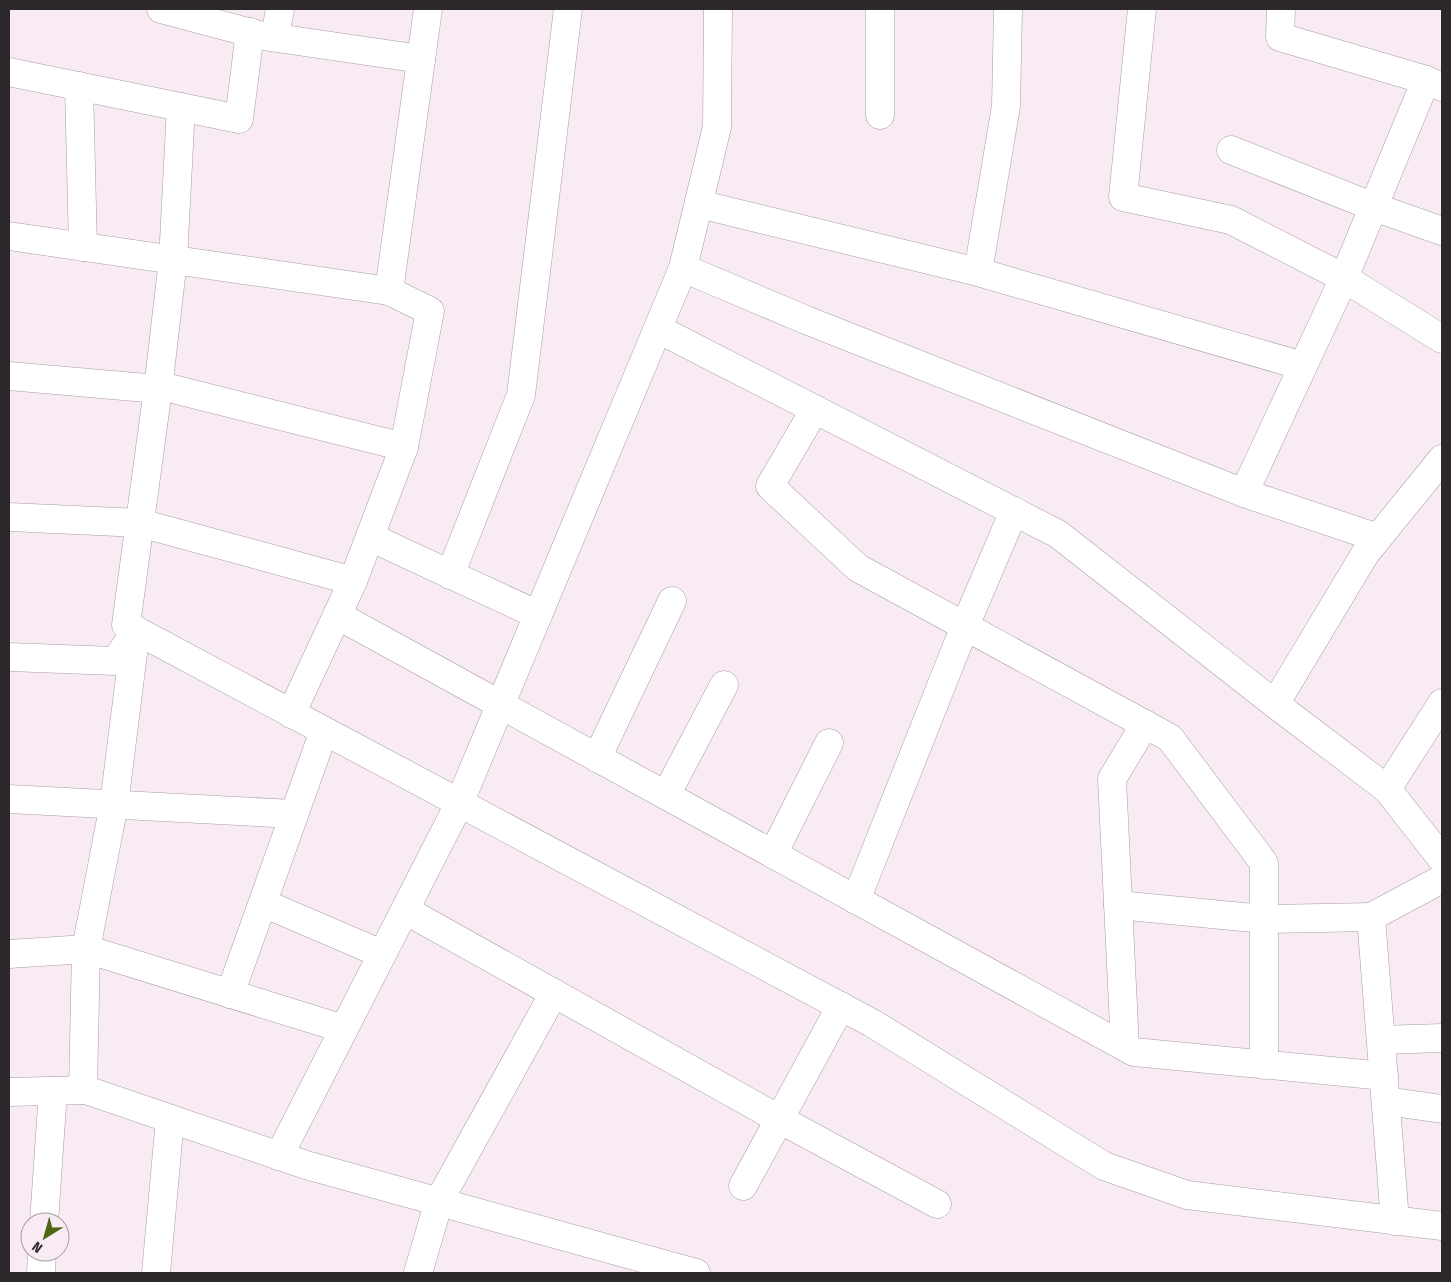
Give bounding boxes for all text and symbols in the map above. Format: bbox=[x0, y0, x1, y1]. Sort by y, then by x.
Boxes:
north arrow bbox=[20, 1212, 70, 1262]
text: N bbox=[29, 1238, 46, 1256]

